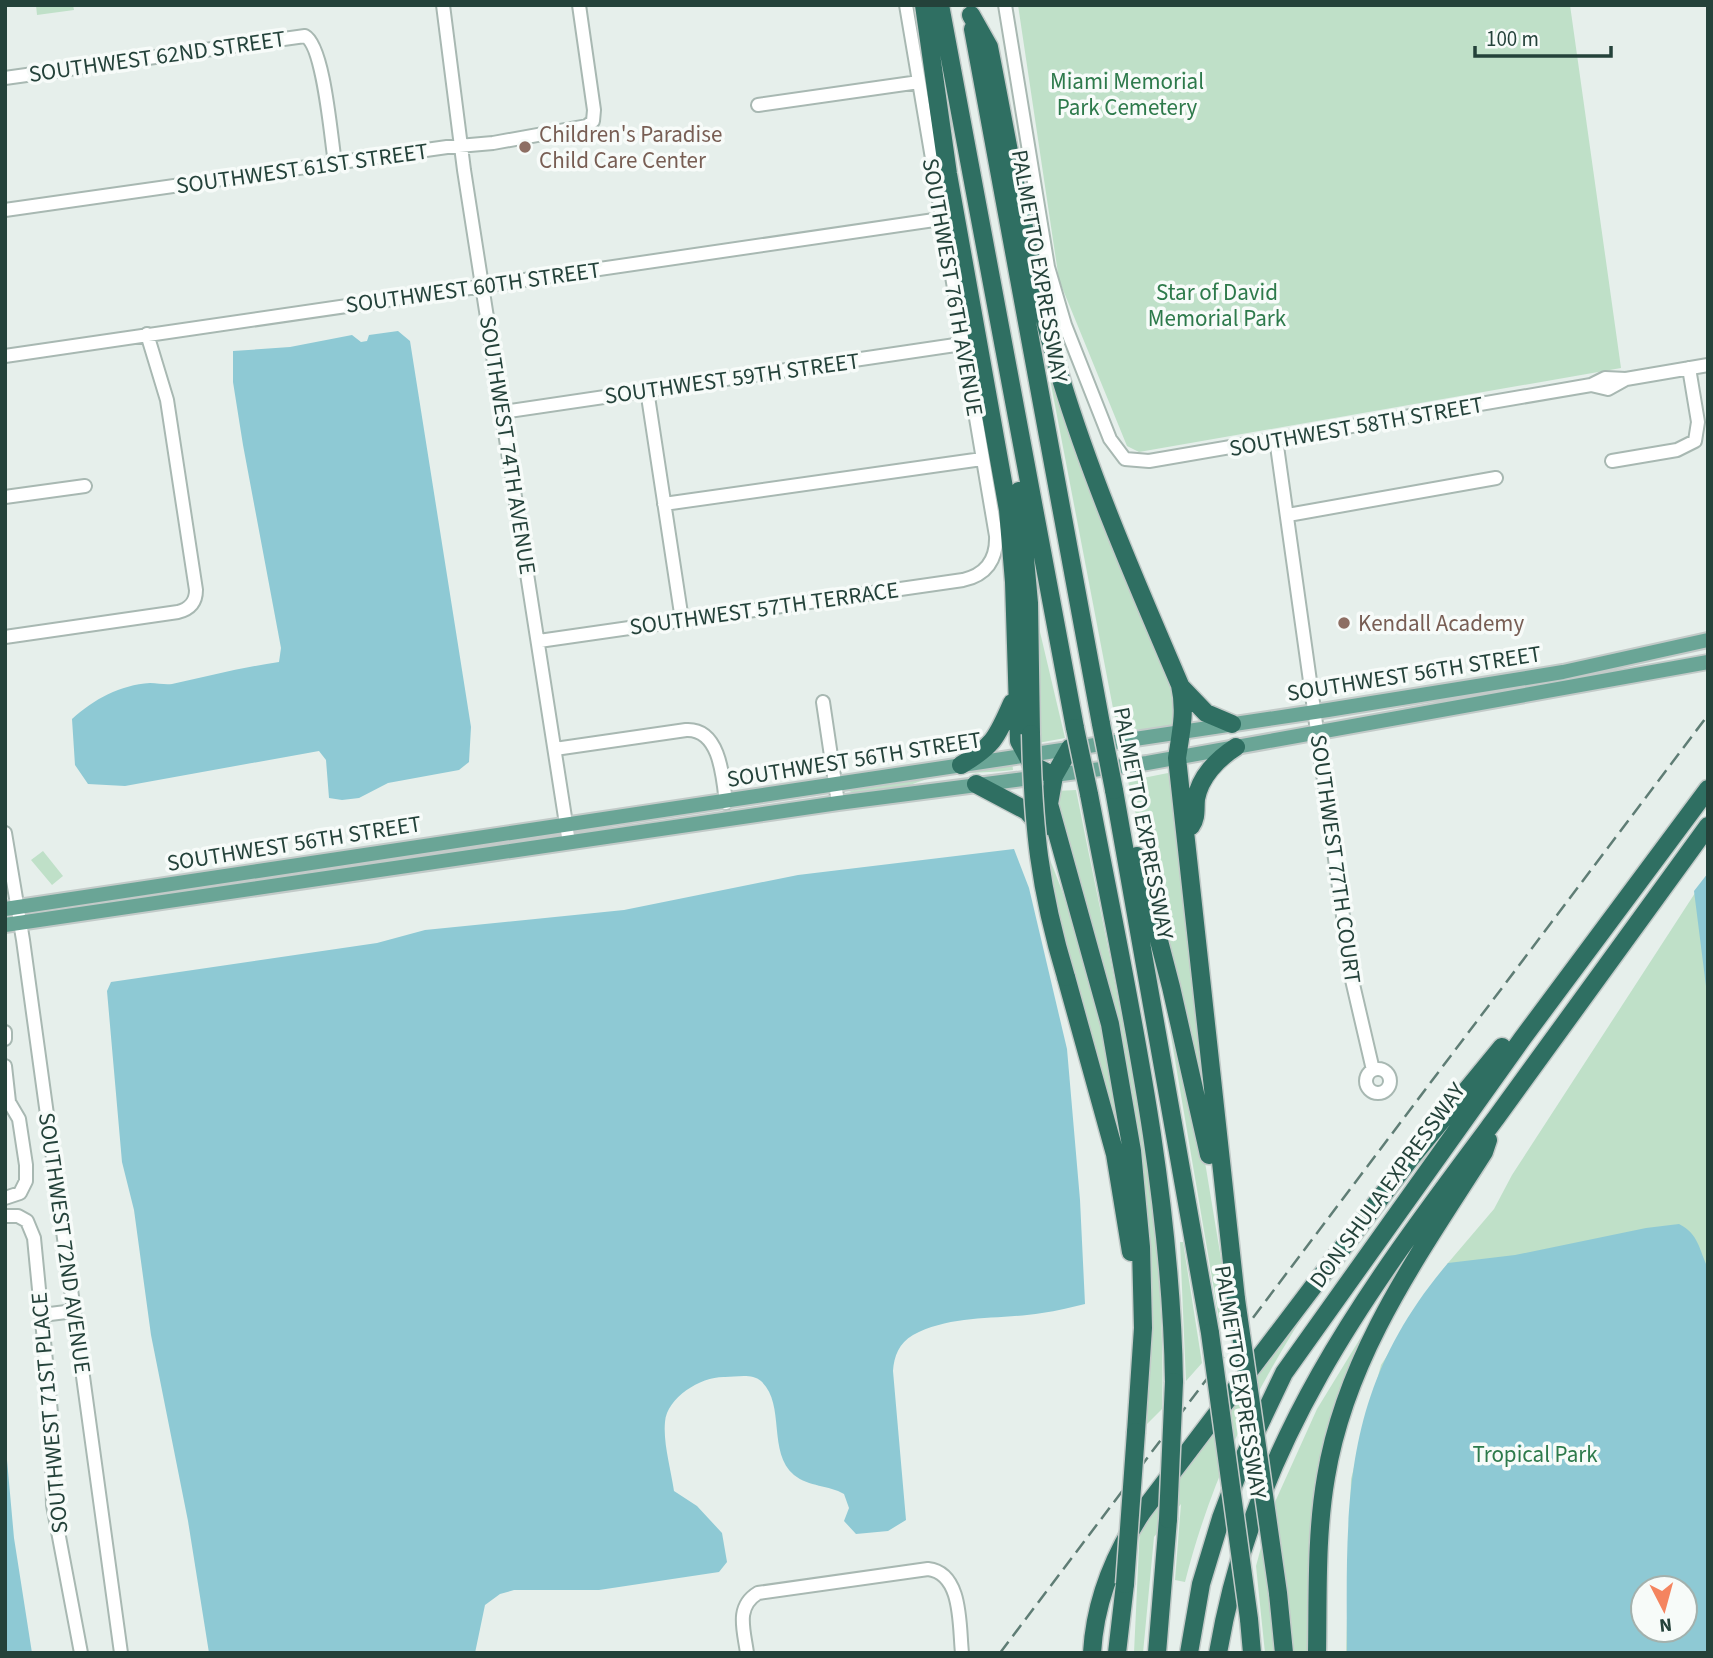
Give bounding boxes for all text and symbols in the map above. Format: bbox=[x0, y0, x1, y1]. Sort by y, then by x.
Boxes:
scale bar bbox=[1475, 14, 1612, 58]
street label: SOUTHWEST 62ND STREET bbox=[27, 22, 288, 91]
text: 100 m bbox=[1486, 24, 1539, 54]
park label: Miami Memorial Park Cemetery bbox=[1050, 65, 1204, 124]
place label: Children's Paradise Child Care Center bbox=[539, 118, 722, 177]
street label: SOUTHWEST 61ST STREET bbox=[174, 134, 430, 203]
marker: Children's Paradise Child Care Center bbox=[517, 139, 533, 155]
street label: PALMETTO EXPRESSWAY bbox=[1003, 147, 1076, 385]
street label: SOUTHWEST 76TH AVENUE bbox=[914, 155, 991, 419]
street label: SOUTHWEST 60TH STREET bbox=[343, 253, 603, 322]
park label: Star of David Memorial Park bbox=[1148, 276, 1287, 335]
street label: SOUTHWEST 74TH AVENUE bbox=[471, 313, 544, 577]
street label: SOUTHWEST 59TH STREET bbox=[602, 344, 862, 413]
street label: SOUTHWEST 58TH STREET bbox=[1227, 388, 1486, 465]
street label: SOUTHWEST 57TH TERRACE bbox=[627, 573, 901, 644]
place label: Kendall Academy bbox=[1358, 607, 1524, 640]
marker: Kendall Academy bbox=[1336, 615, 1352, 631]
street label: SOUTHWEST 56TH STREET bbox=[1284, 637, 1544, 710]
street label: PALMETTO EXPRESSWAY bbox=[1105, 704, 1182, 942]
street label: SOUTHWEST 56TH STREET bbox=[724, 723, 984, 796]
street label: SOUTHWEST 77TH COURT bbox=[1302, 732, 1369, 986]
street label: SOUTHWEST 56TH STREET bbox=[164, 807, 424, 880]
street label: DON SHULA EXPRESSWAY bbox=[1301, 1076, 1473, 1295]
street label: SOUTHWEST 72ND AVENUE bbox=[30, 1110, 99, 1376]
street label: PALMETTO EXPRESSWAY bbox=[1206, 1263, 1275, 1501]
street label: SOUTHWEST 71ST PLACE bbox=[23, 1291, 76, 1535]
park label: Tropical Park bbox=[1472, 1438, 1598, 1471]
north arrow bbox=[1629, 1574, 1699, 1644]
text: N bbox=[1658, 1610, 1673, 1639]

